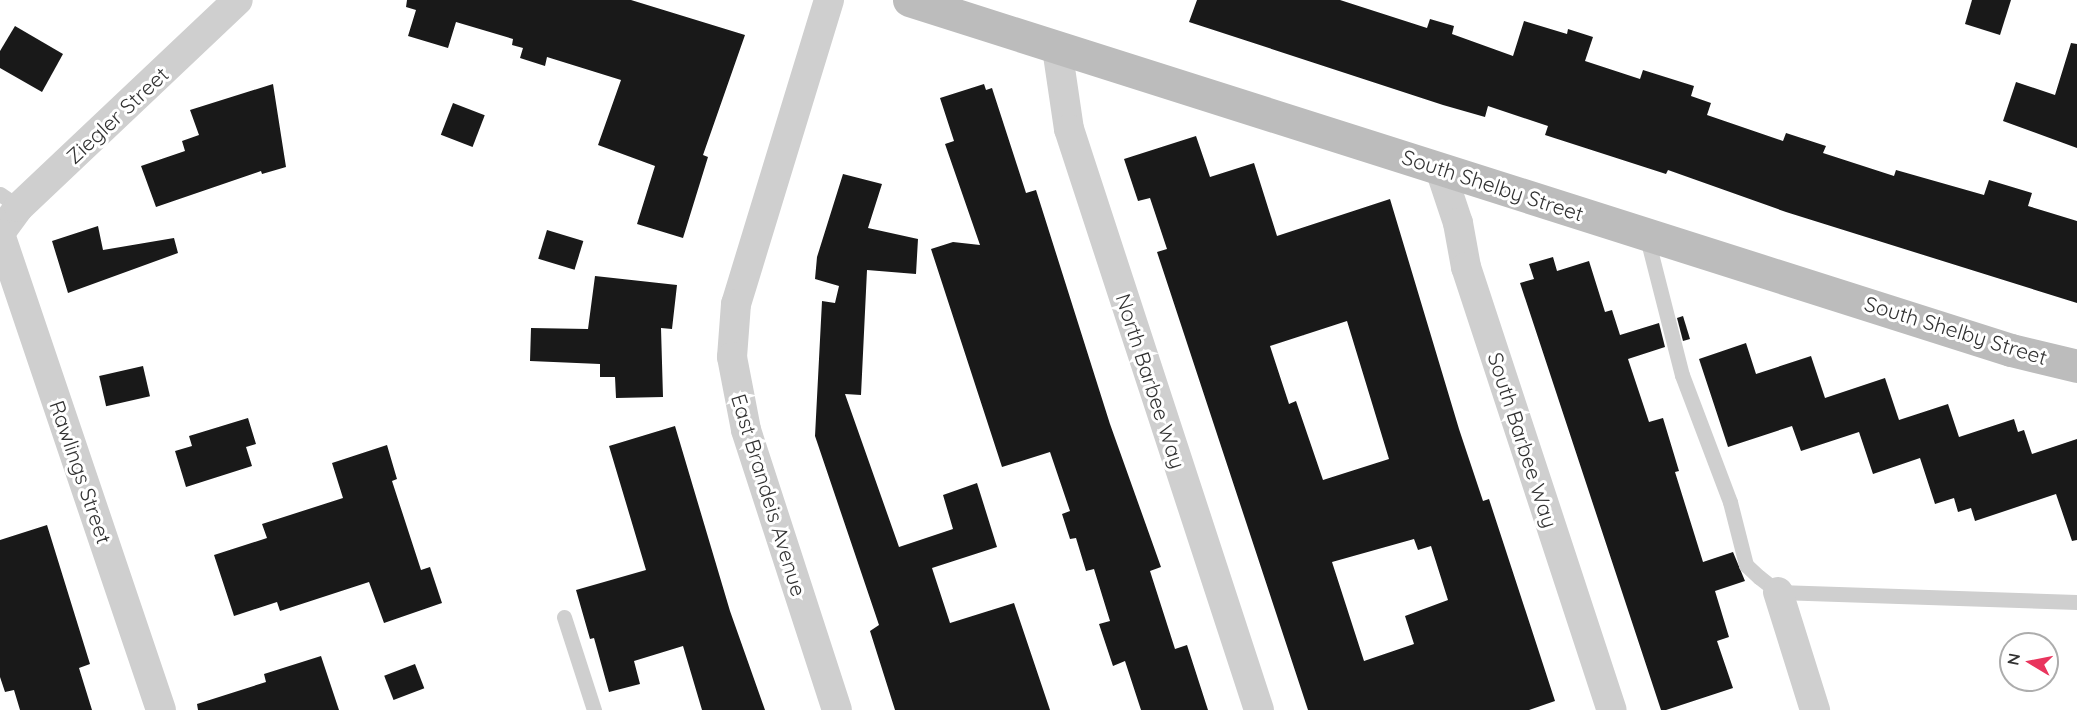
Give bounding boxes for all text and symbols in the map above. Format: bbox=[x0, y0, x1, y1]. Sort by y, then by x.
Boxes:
street label: Ziegler Street bbox=[61, 61, 173, 169]
street label: South Shelby Street bbox=[1399, 144, 1587, 226]
street label: North Barbee Way bbox=[1111, 290, 1191, 472]
street label: South Shelby Street bbox=[1862, 290, 2050, 370]
street label: South Barbee Way bbox=[1483, 349, 1563, 531]
street label: East Brandeis Avenue bbox=[726, 391, 812, 599]
street label: Rawlings Street bbox=[45, 397, 117, 547]
north arrow bbox=[1999, 632, 2059, 692]
text: N bbox=[2002, 652, 2024, 667]

